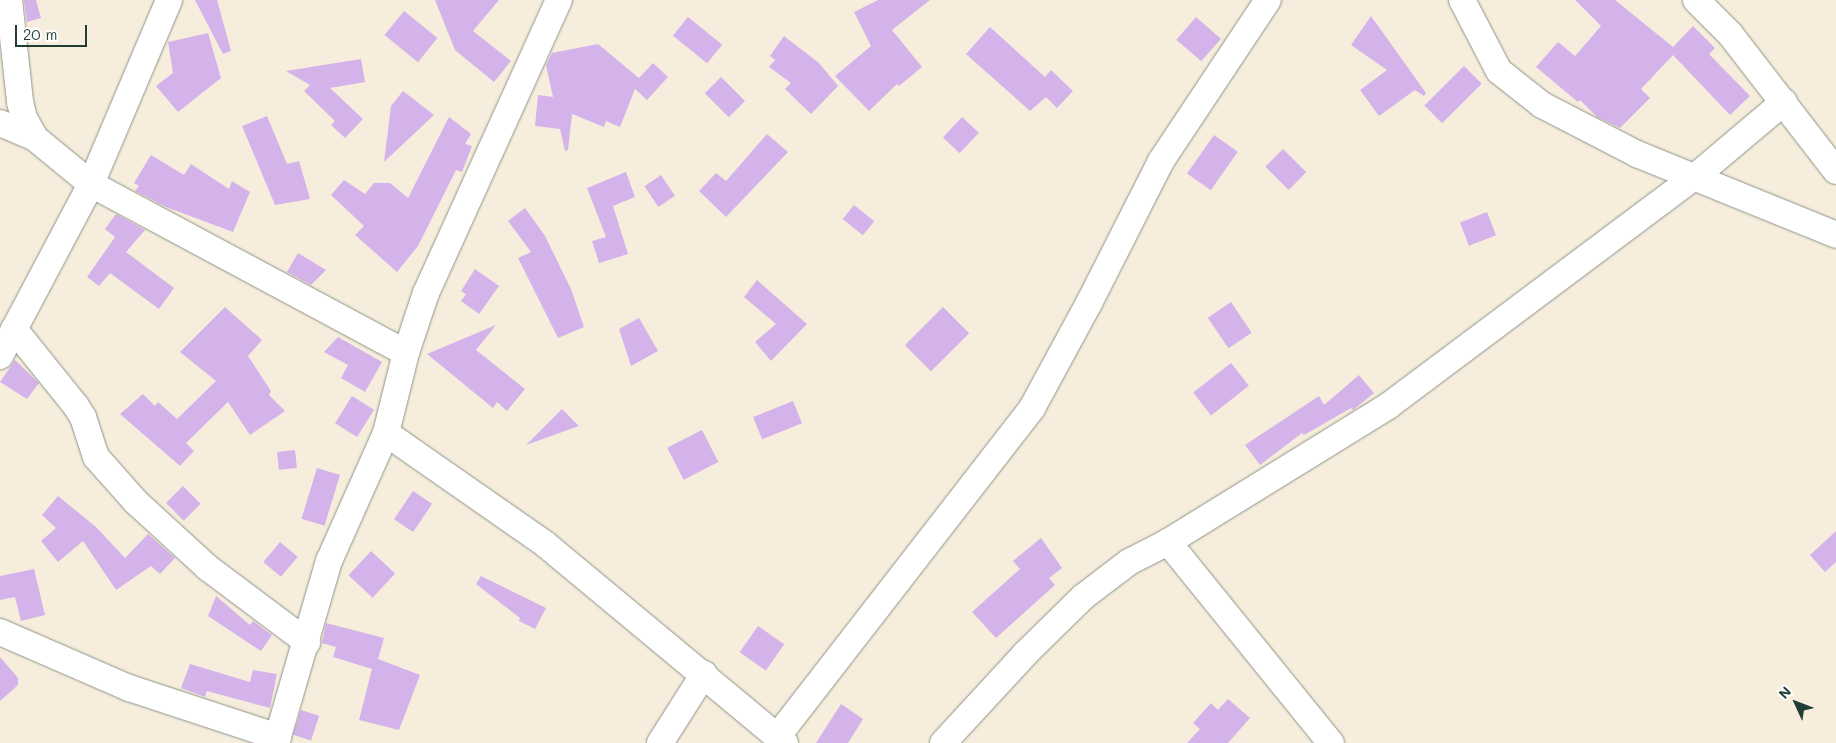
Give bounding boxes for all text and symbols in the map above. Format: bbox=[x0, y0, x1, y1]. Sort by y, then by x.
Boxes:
scale bar bbox=[18, 15, 90, 47]
text: 20 m bbox=[23, 24, 57, 44]
north arrow bbox=[1771, 678, 1821, 728]
text: N bbox=[1774, 682, 1795, 703]

